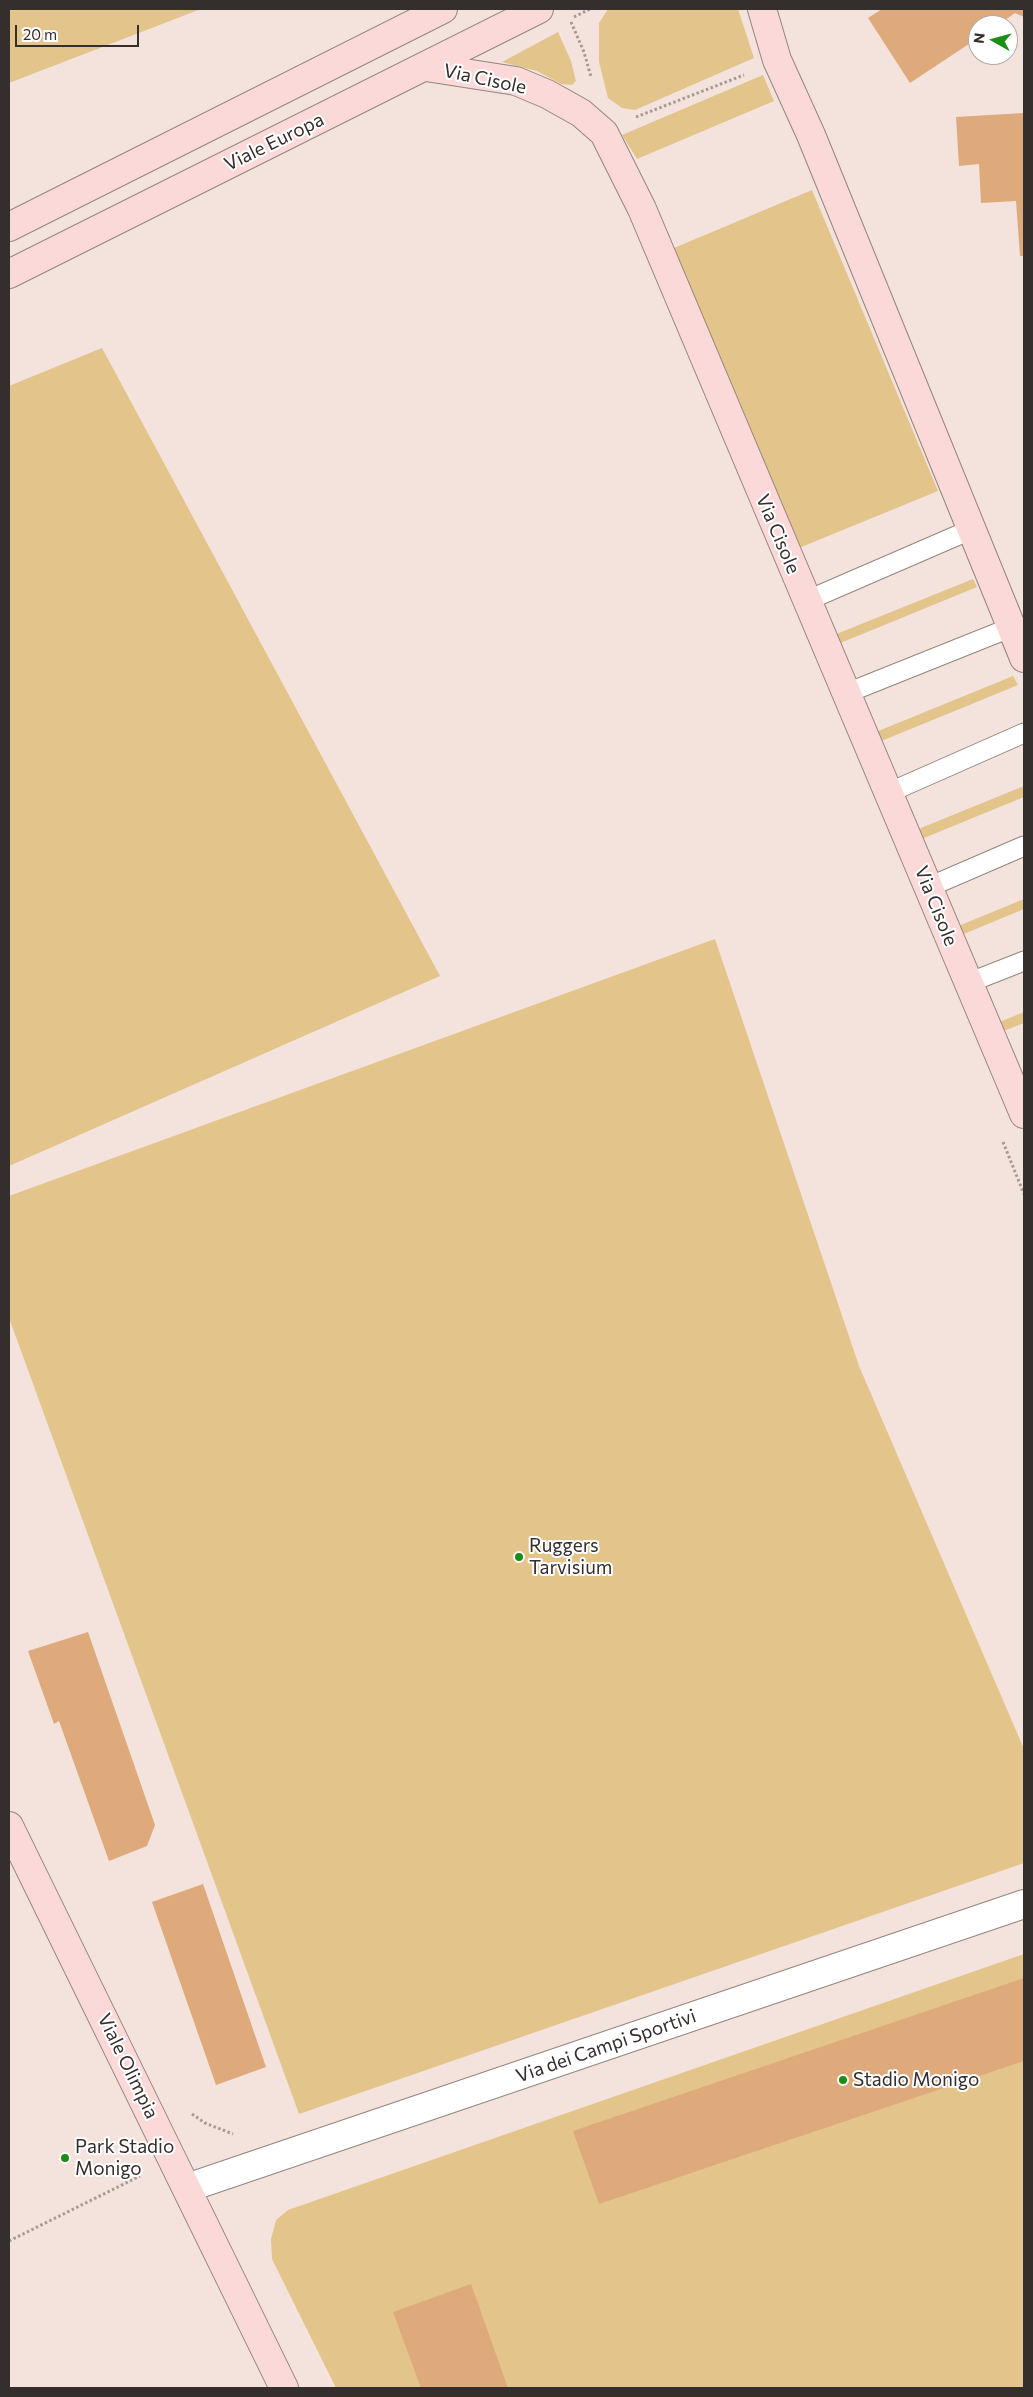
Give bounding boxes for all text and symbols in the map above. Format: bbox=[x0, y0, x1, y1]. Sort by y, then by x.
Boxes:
scale bar bbox=[18, 15, 141, 47]
north arrow bbox=[968, 15, 1018, 65]
text: 20 m bbox=[23, 25, 57, 43]
text: N bbox=[970, 32, 988, 44]
street label: Via Cisole bbox=[441, 59, 529, 99]
street label: Viale Europa bbox=[220, 108, 328, 176]
street label: Via Cisole bbox=[751, 491, 805, 577]
street label: Via Cisole bbox=[910, 863, 962, 949]
place label: Ruggers Tarvisium bbox=[529, 1535, 612, 1579]
marker: Ruggers Tarvisium bbox=[513, 1551, 525, 1563]
street label: Via dei Campi Sportivi bbox=[513, 2004, 699, 2088]
street label: Viale Olimpia bbox=[93, 2010, 163, 2122]
place label: Stadio Monigo bbox=[853, 2069, 979, 2091]
marker: Stadio Monigo bbox=[837, 2074, 849, 2086]
place label: Park Stadio Monigo bbox=[75, 2136, 174, 2180]
marker: Park Stadio Monigo bbox=[59, 2152, 71, 2164]

